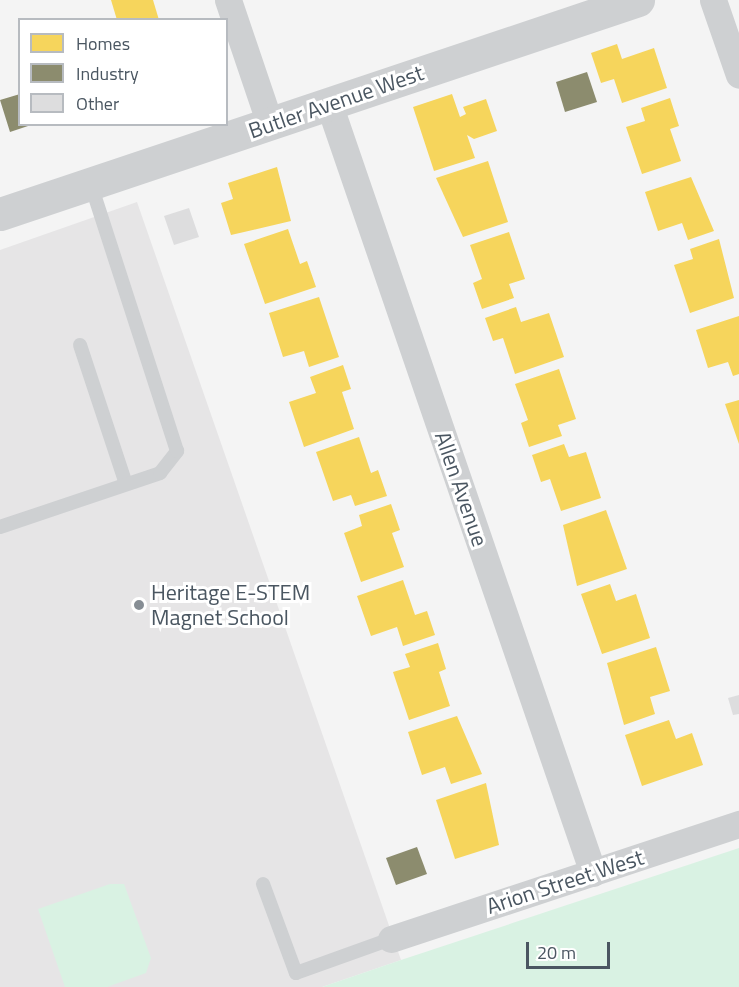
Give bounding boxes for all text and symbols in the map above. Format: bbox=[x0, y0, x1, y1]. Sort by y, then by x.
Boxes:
legend bbox=[18, 18, 228, 126]
text: Homes bbox=[76, 30, 130, 57]
text: Industry bbox=[76, 60, 139, 87]
street label: Butler Avenue West bbox=[245, 60, 427, 144]
text: Other bbox=[76, 90, 119, 117]
street label: Allen Avenue bbox=[429, 428, 493, 550]
place label: Heritage E-STEM Magnet School bbox=[151, 579, 310, 630]
marker: Heritage E-STEM Magnet School bbox=[132, 598, 146, 612]
street label: Arion Street West bbox=[483, 844, 647, 920]
scale bar bbox=[529, 930, 613, 968]
text: 20 m bbox=[537, 939, 576, 966]

